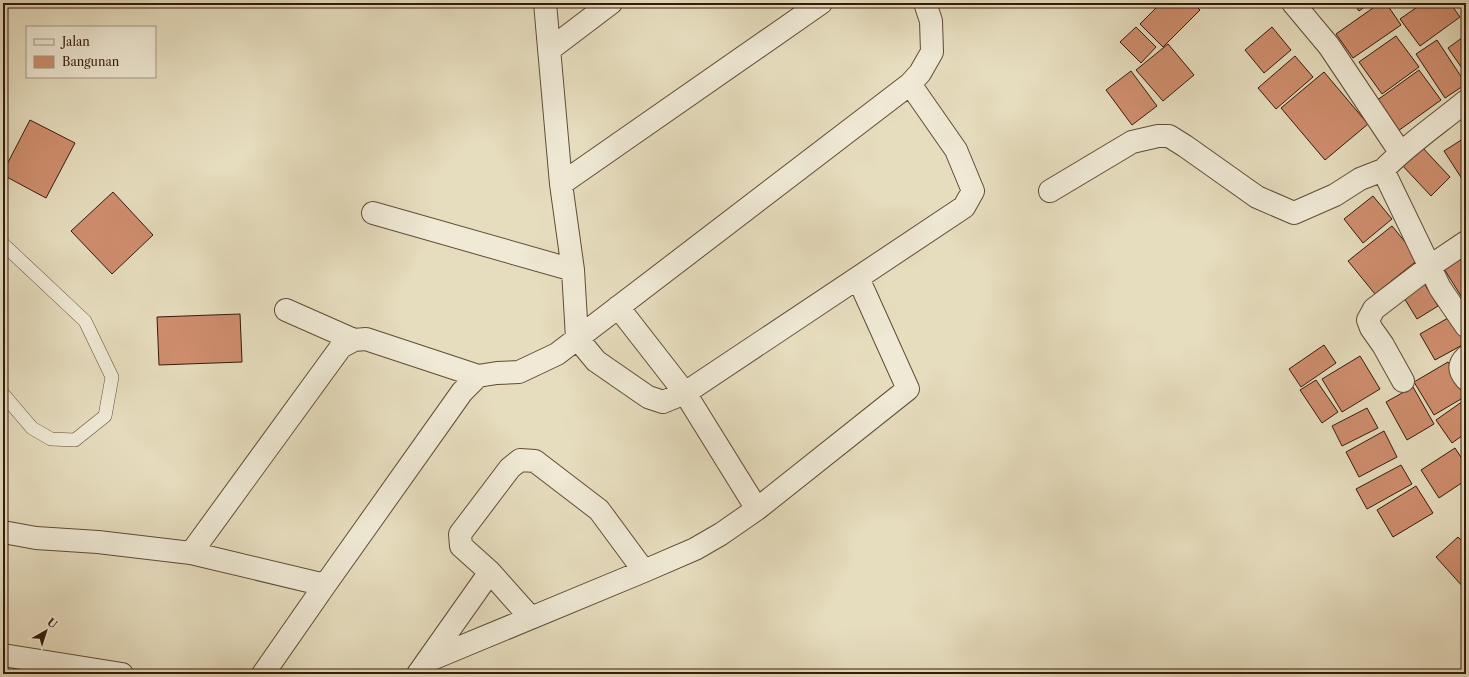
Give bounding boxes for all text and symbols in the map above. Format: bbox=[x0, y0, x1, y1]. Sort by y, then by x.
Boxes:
legend bbox=[26, 26, 156, 78]
text: Jalan bbox=[60, 34, 90, 49]
text: Bangunan bbox=[62, 54, 120, 69]
north arrow bbox=[26, 611, 66, 651]
text: U bbox=[44, 615, 60, 632]

